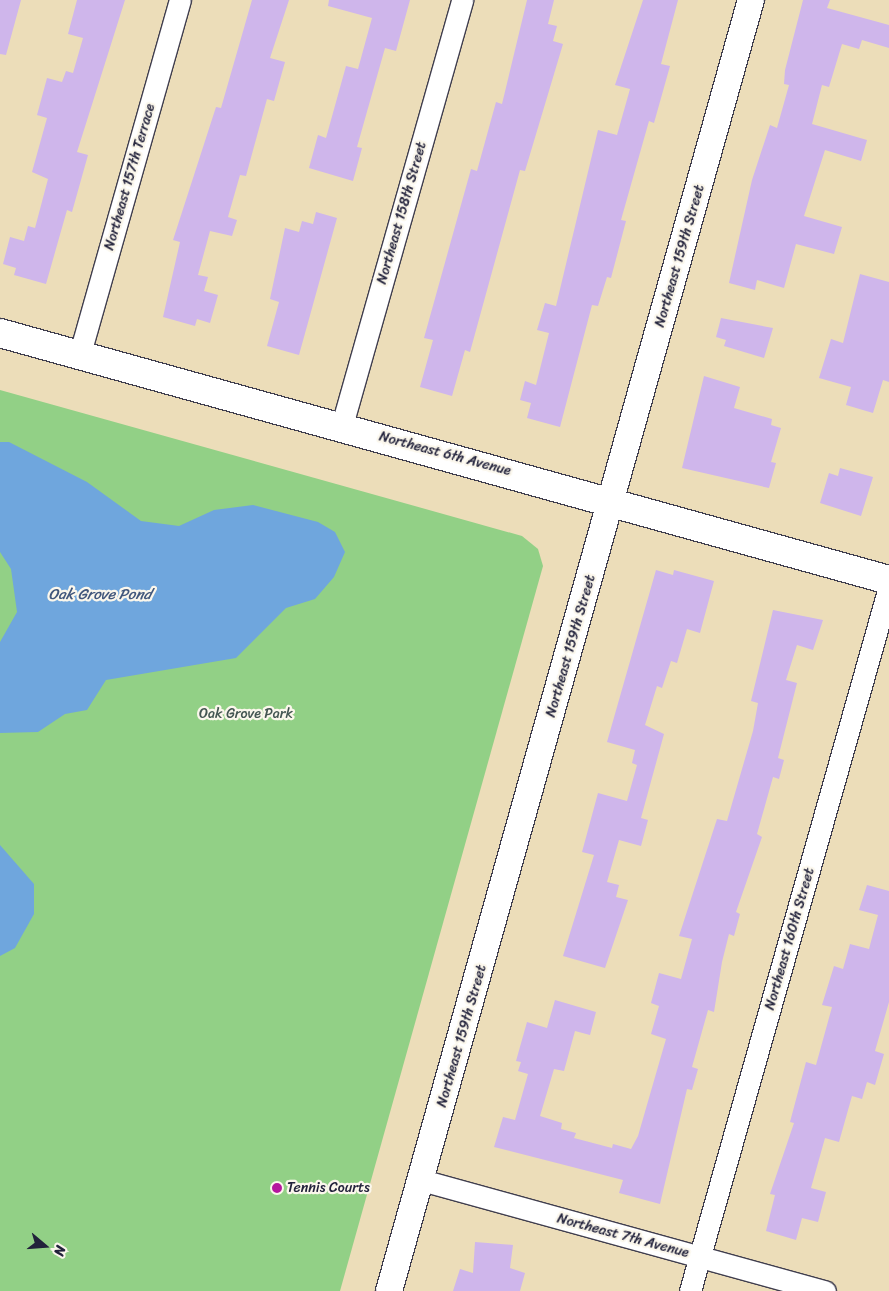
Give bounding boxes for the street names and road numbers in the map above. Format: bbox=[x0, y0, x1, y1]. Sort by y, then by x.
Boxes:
street label: Northeast 157th Terrace bbox=[101, 102, 159, 252]
street label: Northeast 158th Street bbox=[374, 140, 430, 286]
street label: Northeast 159th Street bbox=[652, 183, 708, 329]
street label: Northeast 6th Avenue bbox=[377, 428, 513, 480]
street label: Northeast 159th Street bbox=[543, 573, 599, 719]
street label: Northeast 160th Street bbox=[762, 866, 818, 1012]
street label: Northeast 159th Street bbox=[434, 963, 490, 1109]
street label: Northeast 7th Avenue bbox=[555, 1210, 691, 1262]

